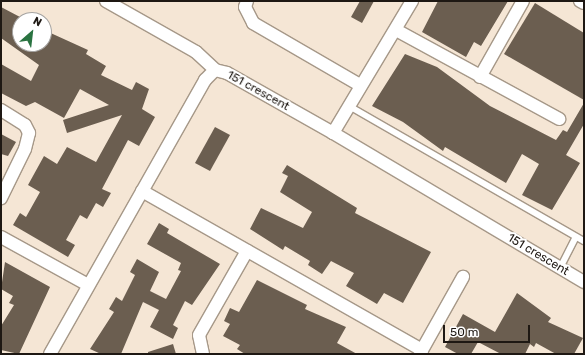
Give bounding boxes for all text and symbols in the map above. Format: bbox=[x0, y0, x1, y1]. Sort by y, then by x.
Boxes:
north arrow bbox=[12, 12, 52, 52]
text: N bbox=[31, 14, 44, 29]
street label: 151 crescent bbox=[224, 68, 292, 114]
street label: 151 crescent bbox=[505, 231, 571, 279]
scale bar bbox=[445, 317, 532, 343]
text: 50 m bbox=[450, 325, 478, 339]

